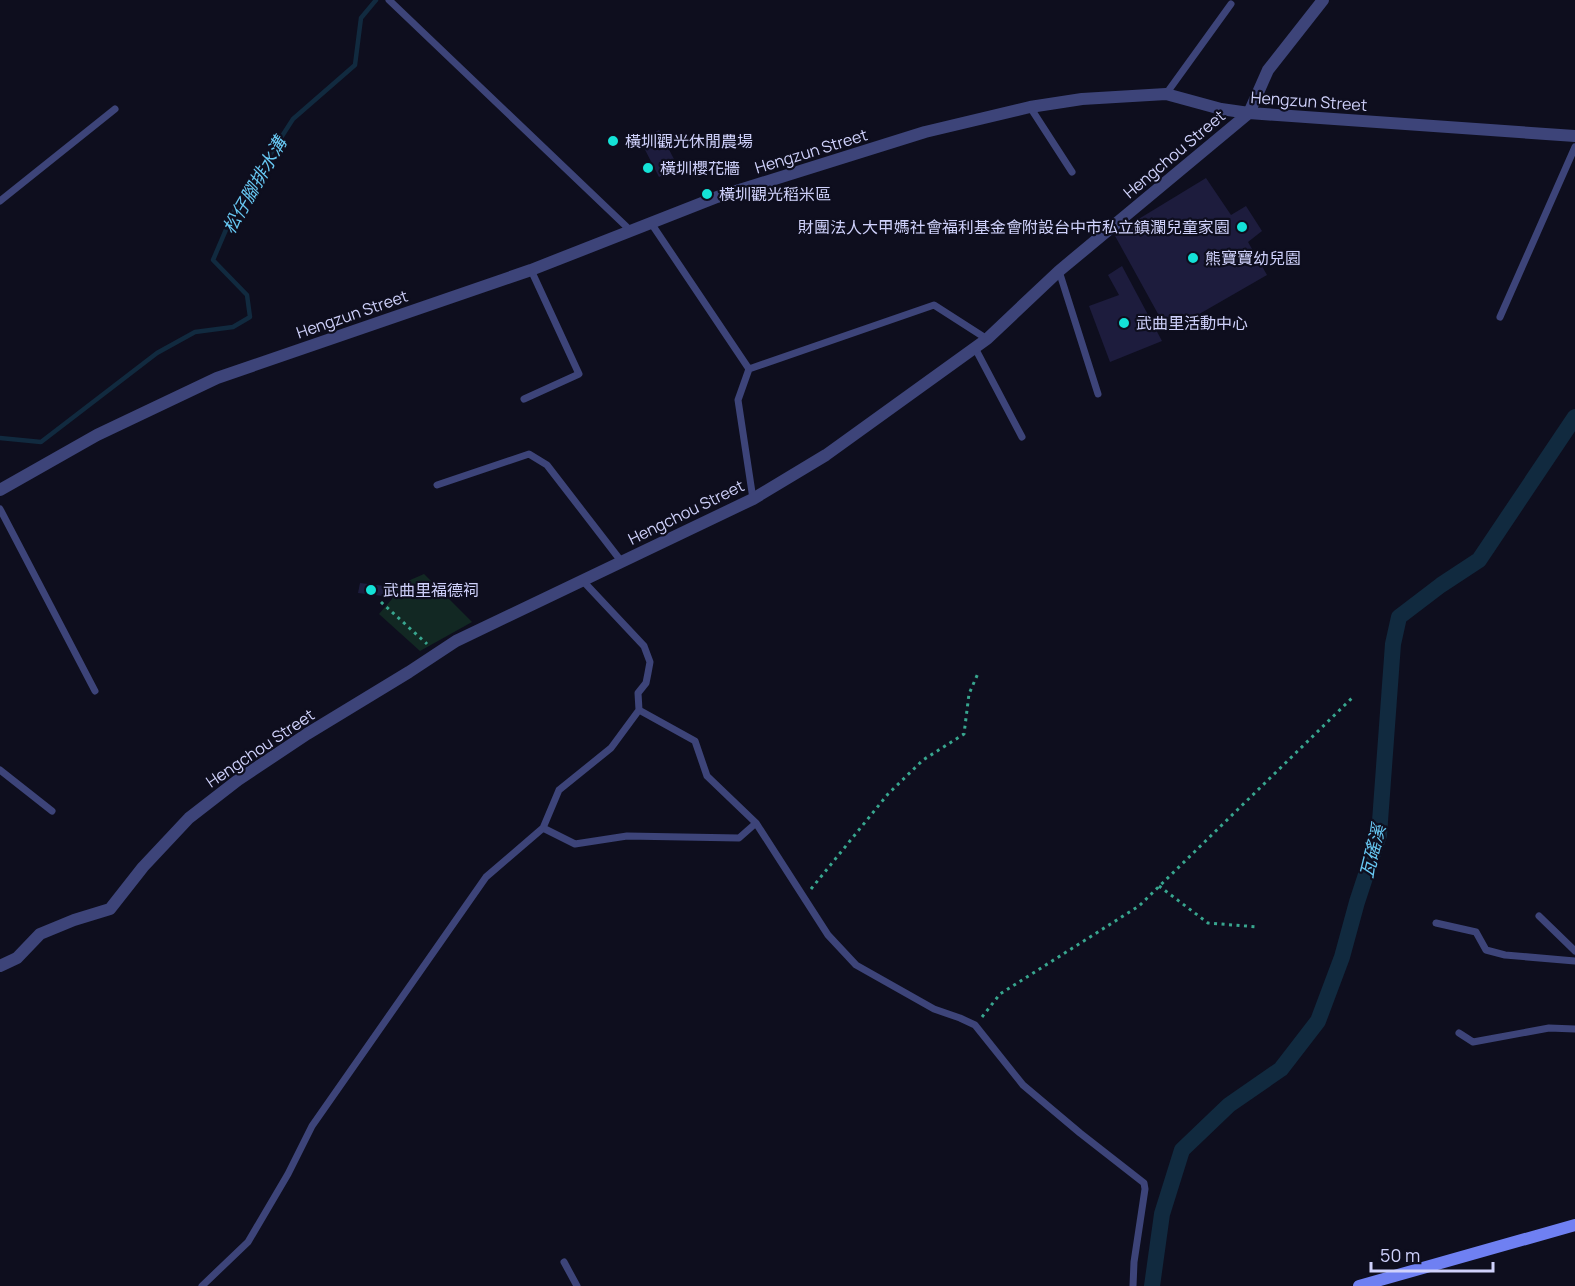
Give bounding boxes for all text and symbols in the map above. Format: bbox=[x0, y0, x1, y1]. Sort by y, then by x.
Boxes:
street label: Hengzun Street bbox=[1250, 86, 1368, 116]
street label: Hengchou Street bbox=[1118, 105, 1230, 203]
street label: Hengzun Street bbox=[752, 123, 870, 179]
water label: 松仔腳排水溝 bbox=[217, 130, 293, 238]
place label: 橫圳觀光休閒農場 bbox=[625, 130, 753, 152]
marker: 橫圳觀光休閒農場 bbox=[606, 134, 620, 148]
place label: 橫圳櫻花牆 bbox=[660, 157, 740, 179]
marker: 橫圳櫻花牆 bbox=[641, 161, 655, 175]
place label: 橫圳觀光稻米區 bbox=[719, 183, 831, 205]
marker: 橫圳觀光稻米區 bbox=[700, 187, 714, 201]
place label: 財團法人大甲媽社會福利基金會附設台中市私立鎮瀾兒童家園 bbox=[798, 216, 1230, 238]
marker: 財團法人大甲媽社會福利基金會附設台中市私立鎮瀾兒童家園 bbox=[1235, 220, 1249, 234]
place label: 熊寶寶幼兒園 bbox=[1205, 247, 1301, 269]
marker: 熊寶寶幼兒園 bbox=[1186, 251, 1200, 265]
street label: Hengzun Street bbox=[293, 285, 411, 343]
place label: 武曲里活動中心 bbox=[1136, 312, 1248, 334]
marker: 武曲里活動中心 bbox=[1117, 316, 1131, 330]
street label: Hengchou Street bbox=[624, 474, 748, 550]
place label: 武曲里福德祠 bbox=[383, 579, 479, 601]
marker: 武曲里福德祠 bbox=[364, 583, 378, 597]
street label: Hengchou Street bbox=[201, 703, 319, 793]
water label: 瓦磘溪 bbox=[1354, 819, 1391, 880]
scale bar bbox=[1371, 1235, 1492, 1273]
text: 50 m bbox=[1380, 1243, 1420, 1267]

